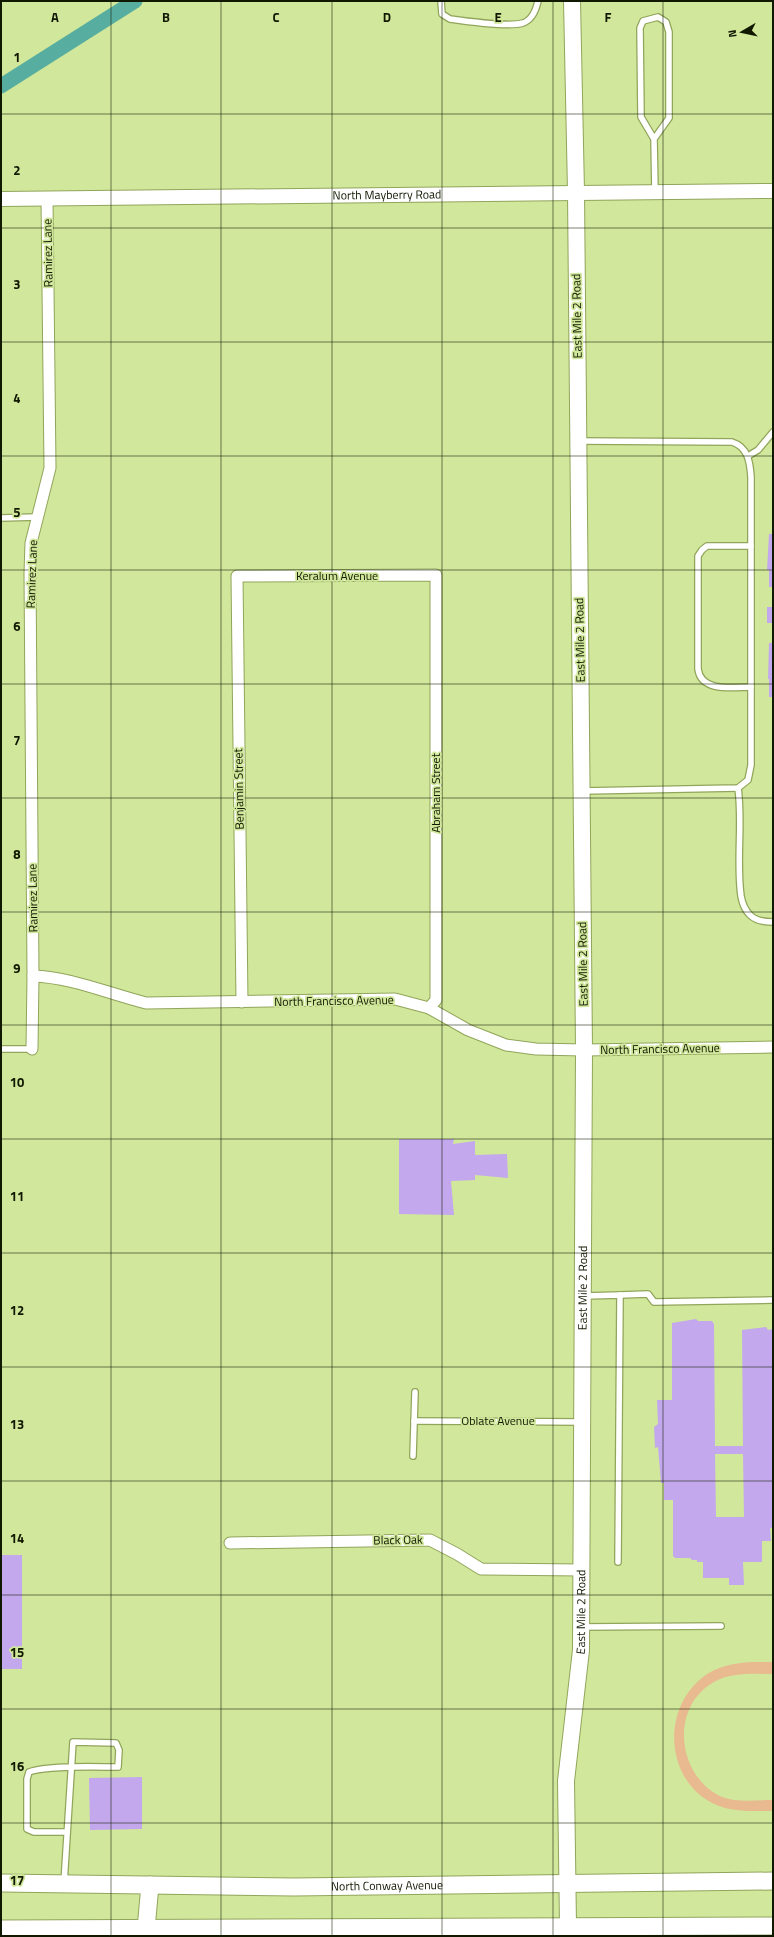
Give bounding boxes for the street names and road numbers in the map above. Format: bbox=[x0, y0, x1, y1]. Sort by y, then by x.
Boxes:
street label: North Mayberry Road bbox=[332, 184, 441, 205]
street label: Ramirez Lane bbox=[37, 219, 58, 287]
street label: East Mile 2 Road bbox=[566, 274, 587, 358]
street label: Ramirez Lane bbox=[21, 539, 42, 609]
street label: Keralum Avenue bbox=[296, 566, 378, 585]
street label: East Mile 2 Road bbox=[569, 598, 590, 682]
street label: Benjamin Street bbox=[228, 747, 249, 830]
street label: Abraham Street bbox=[426, 752, 445, 833]
street label: Ramirez Lane bbox=[22, 864, 43, 932]
street label: East Mile 2 Road bbox=[572, 922, 593, 1006]
street label: North Francisco Avenue bbox=[274, 990, 394, 1011]
street label: North Francisco Avenue bbox=[600, 1038, 720, 1059]
street label: East Mile 2 Road bbox=[573, 1245, 592, 1330]
street label: Oblate Avenue bbox=[461, 1411, 535, 1430]
street label: Black Oak bbox=[373, 1530, 423, 1549]
street label: East Mile 2 Road bbox=[571, 1569, 590, 1655]
street label: North Conway Avenue bbox=[331, 1875, 443, 1896]

